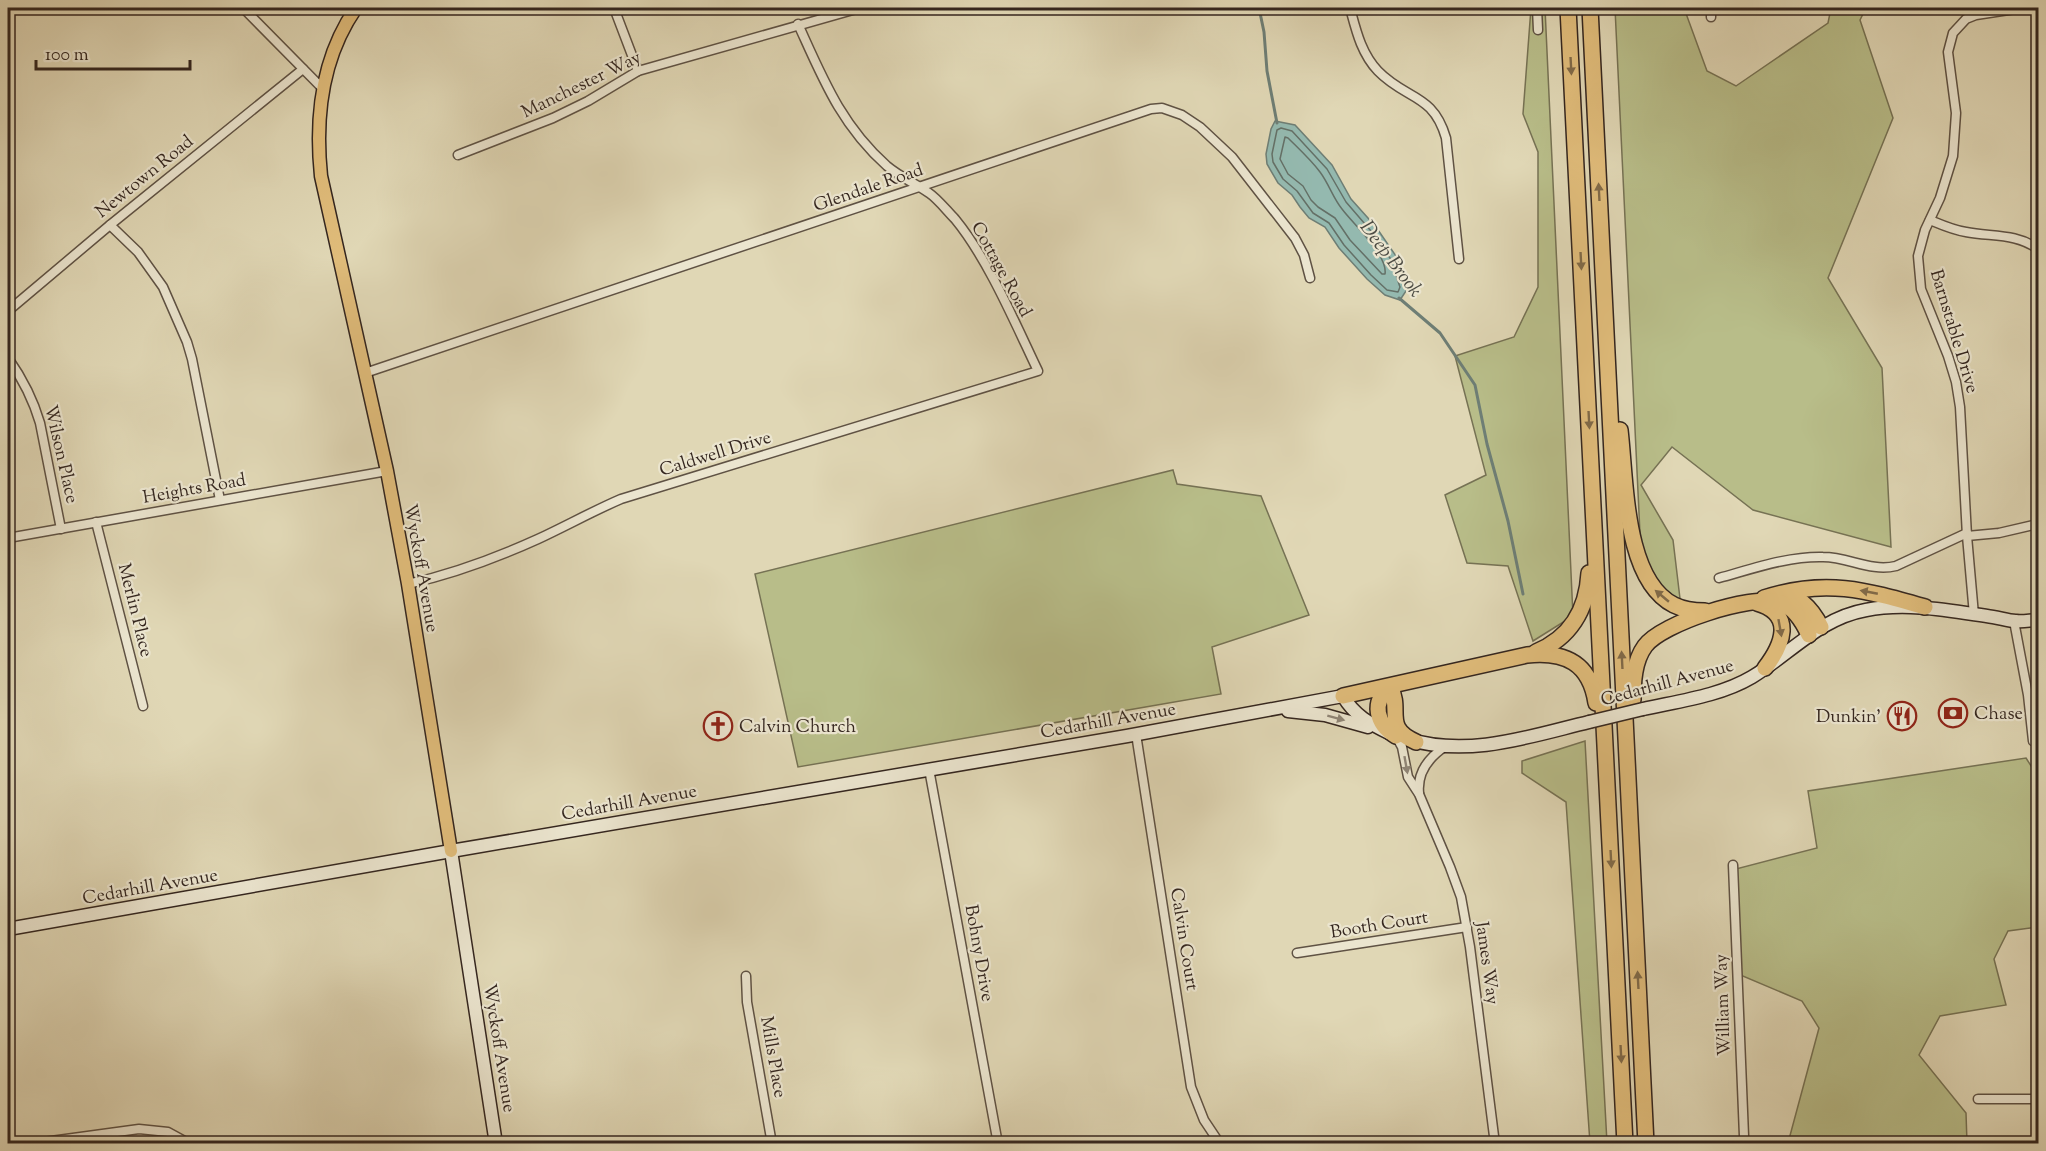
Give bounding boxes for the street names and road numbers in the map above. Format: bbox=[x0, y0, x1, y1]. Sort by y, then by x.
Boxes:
street label: Manchester Way bbox=[518, 46, 646, 126]
street label: Newtown Road bbox=[91, 130, 200, 225]
street label: Glendale Road bbox=[810, 158, 927, 220]
street label: Cottage Road bbox=[963, 218, 1037, 322]
street label: Barnstable Drive bbox=[1922, 266, 1984, 397]
street label: Wilson Place bbox=[36, 403, 84, 506]
street label: Caldwell Drive bbox=[656, 426, 775, 484]
street label: Heights Road bbox=[141, 468, 248, 512]
street label: Wyckoff Avenue bbox=[396, 502, 444, 635]
street label: Merlin Place bbox=[110, 561, 158, 660]
street label: Cedarhill Avenue bbox=[1598, 654, 1737, 714]
street label: Cedarhill Avenue bbox=[1039, 697, 1178, 747]
street label: Cedarhill Avenue bbox=[560, 779, 699, 829]
street label: Cedarhill Avenue bbox=[81, 863, 220, 913]
street label: Calvin Court bbox=[1162, 886, 1204, 992]
street label: Bohny Drive bbox=[957, 903, 999, 1004]
street label: Booth Court bbox=[1329, 905, 1430, 947]
street label: James Way bbox=[1467, 919, 1505, 1006]
street label: William Way bbox=[1709, 953, 1739, 1056]
street label: Wyckoff Avenue bbox=[475, 982, 521, 1114]
street label: Mills Place bbox=[752, 1015, 792, 1100]

